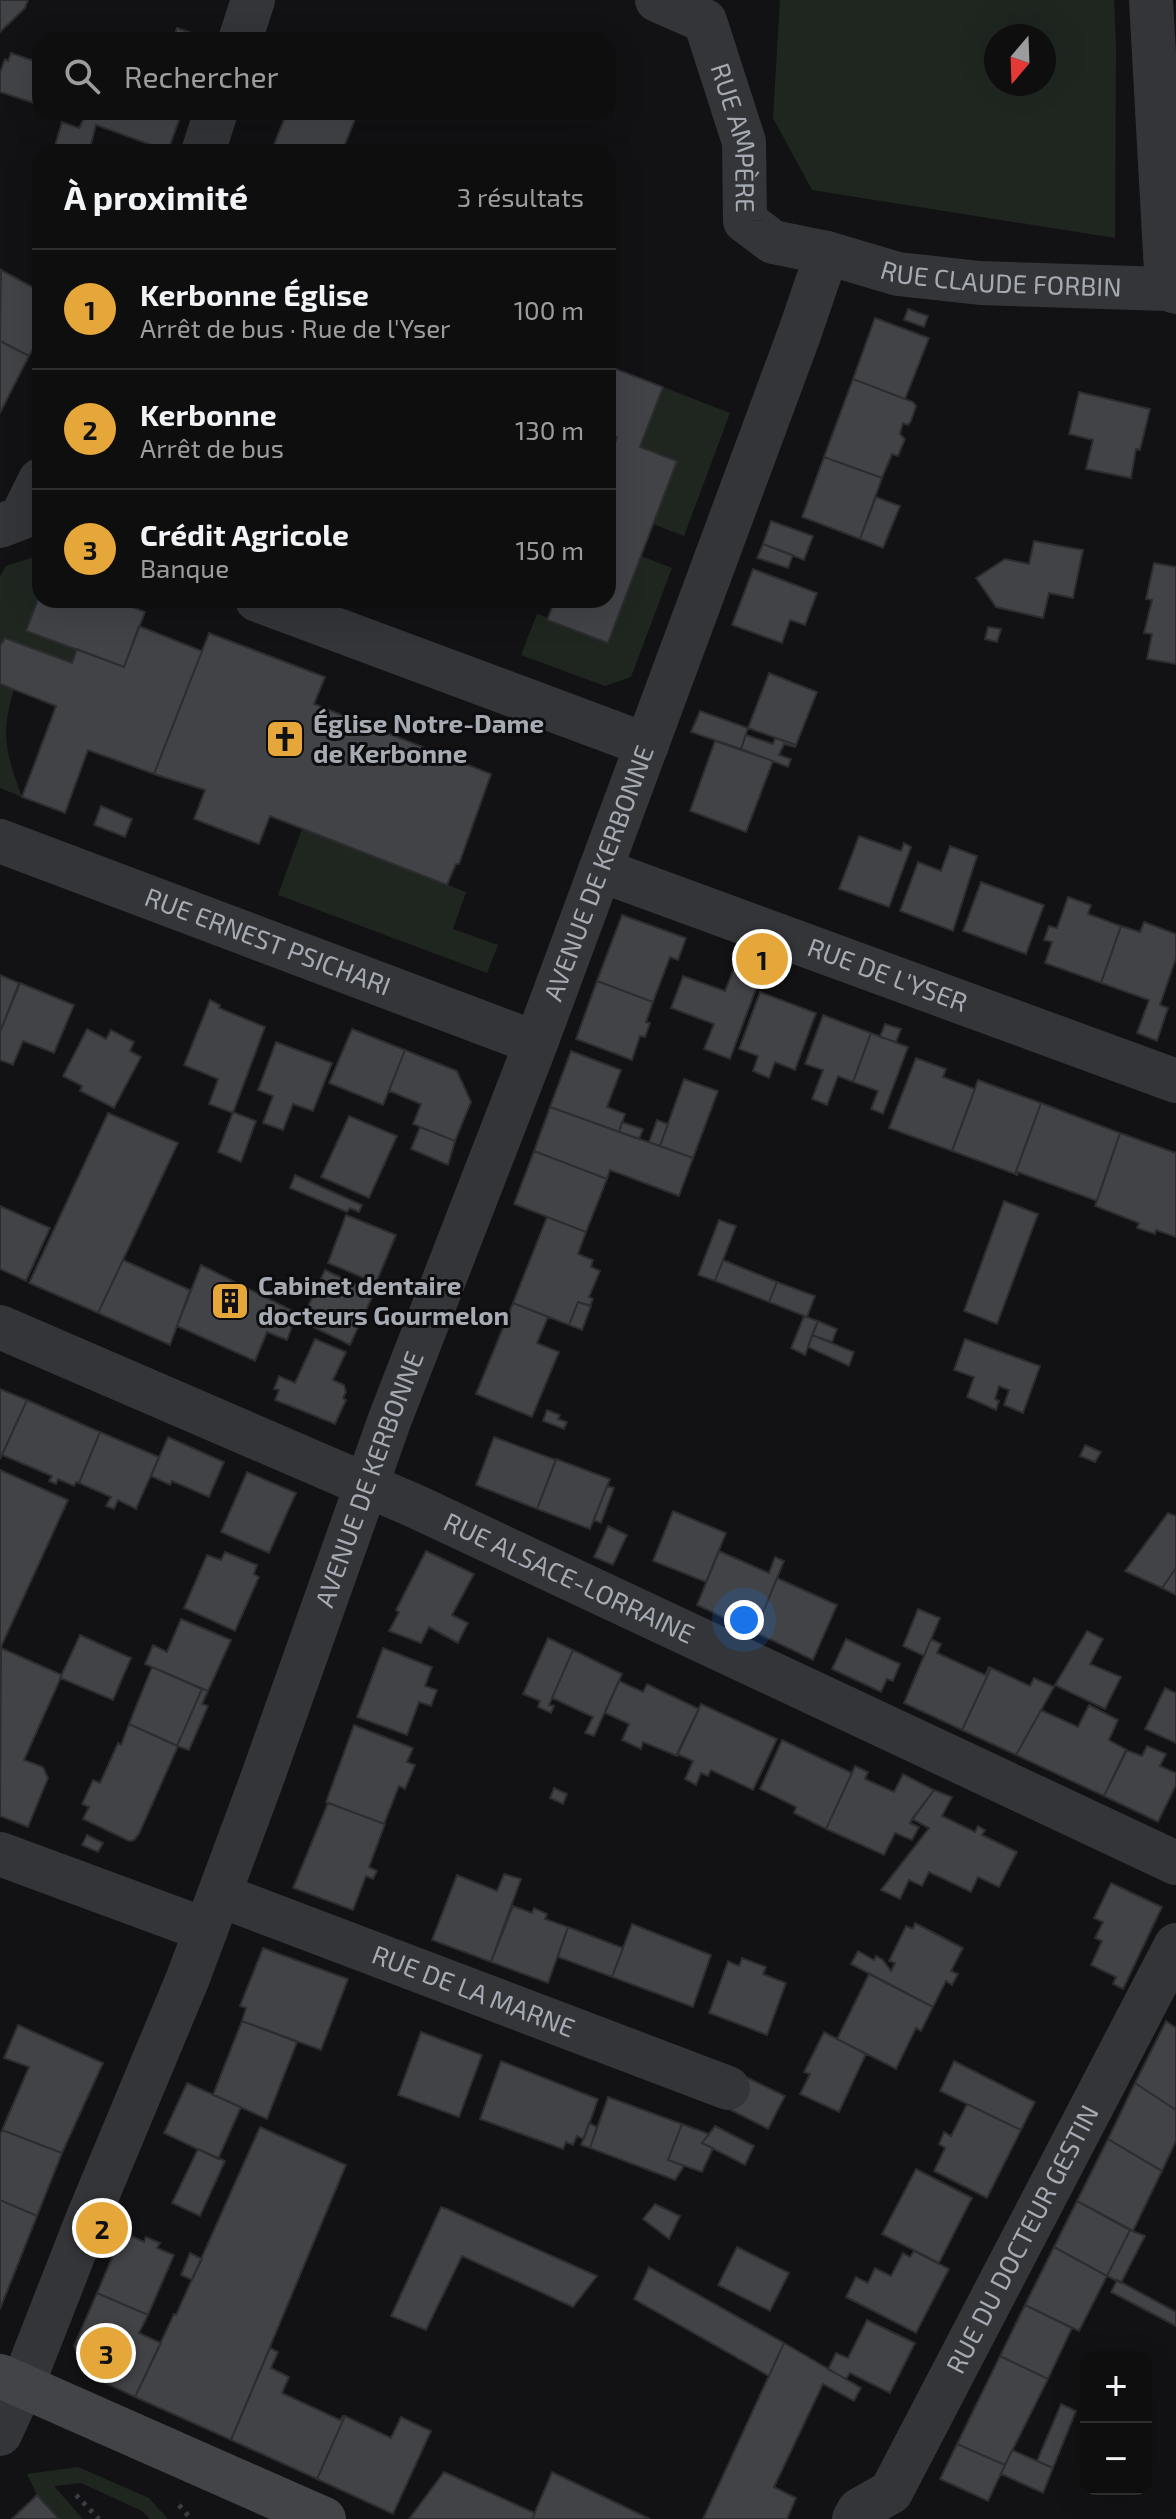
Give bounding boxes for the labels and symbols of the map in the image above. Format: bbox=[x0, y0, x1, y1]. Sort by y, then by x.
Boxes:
north arrow bbox=[984, 24, 1056, 96]
street label: RUE AMPÈRE bbox=[706, 59, 763, 213]
street label: RUE CLAUDE FORBIN bbox=[877, 253, 1122, 302]
place label: Église Notre-Dame de Kerbonne bbox=[313, 707, 544, 768]
church icon: Église Notre-Dame de Kerbonne bbox=[264, 718, 306, 760]
street label: AVENUE DE KERBONNE bbox=[536, 741, 659, 1005]
street label: RUE ERNEST PSICHARI bbox=[141, 880, 395, 1001]
pin: 1 bbox=[736, 929, 788, 989]
street label: RUE DE L'YSER bbox=[804, 930, 972, 1017]
place label: Cabinet dentaire docteurs Gourmelon bbox=[258, 1269, 509, 1330]
building icon: Cabinet dentaire docteurs Gourmelon bbox=[209, 1280, 251, 1322]
street label: AVENUE DE KERBONNE bbox=[307, 1346, 429, 1611]
street label: RUE ALSACE-LORRAINE bbox=[440, 1505, 700, 1649]
your location bbox=[724, 1600, 764, 1640]
street label: RUE DE LA MARNE bbox=[368, 1938, 579, 2042]
street label: RUE DU DOCTEUR GESTIN bbox=[939, 2099, 1104, 2378]
pin: 2 bbox=[76, 2198, 128, 2258]
pin: 3 bbox=[80, 2323, 132, 2383]

